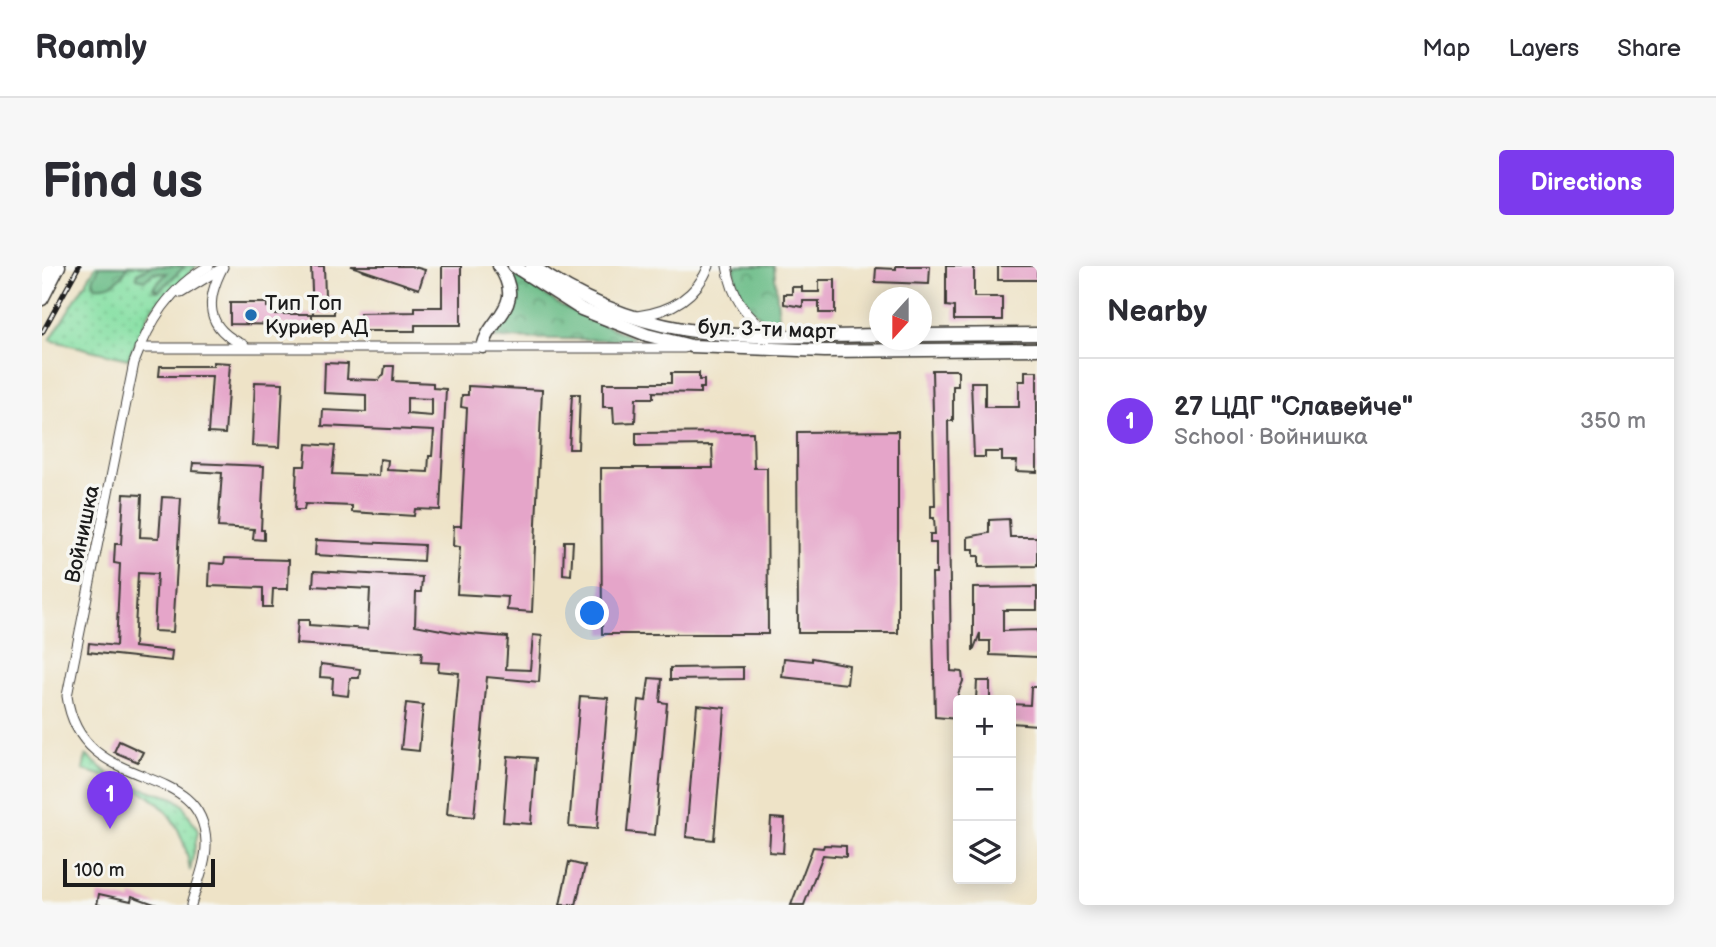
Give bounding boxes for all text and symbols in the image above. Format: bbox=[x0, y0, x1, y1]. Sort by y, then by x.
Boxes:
text: Roamly bbox=[35, 28, 147, 68]
text: Map bbox=[1422, 34, 1470, 63]
text: Layers bbox=[1508, 34, 1579, 63]
text: Share bbox=[1617, 34, 1681, 63]
button: Directions bbox=[1499, 150, 1674, 215]
text: Find us bbox=[42, 153, 203, 212]
north arrow bbox=[869, 287, 932, 350]
place label: Тип Топ Куриер АД bbox=[265, 291, 369, 340]
text: Nearby bbox=[1107, 294, 1207, 330]
marker: Тип Топ Куриер АД bbox=[243, 307, 259, 323]
street label: бул. 3-ти март bbox=[698, 315, 837, 344]
text: 27 ЦДГ "Славейче" bbox=[1174, 392, 1413, 423]
text: 1 bbox=[1125, 407, 1135, 435]
text: 350 m bbox=[1580, 407, 1646, 435]
text: School · Войнишка bbox=[1174, 423, 1368, 451]
street label: Войнишка bbox=[60, 482, 105, 585]
your location bbox=[575, 596, 609, 630]
map controls bbox=[953, 695, 1016, 884]
button: + bbox=[953, 695, 1016, 758]
button: − bbox=[953, 758, 1016, 821]
pin: 1 bbox=[87, 771, 133, 829]
button: layers bbox=[953, 821, 1016, 884]
scale bar bbox=[63, 856, 215, 888]
text: 100 m bbox=[74, 859, 125, 882]

